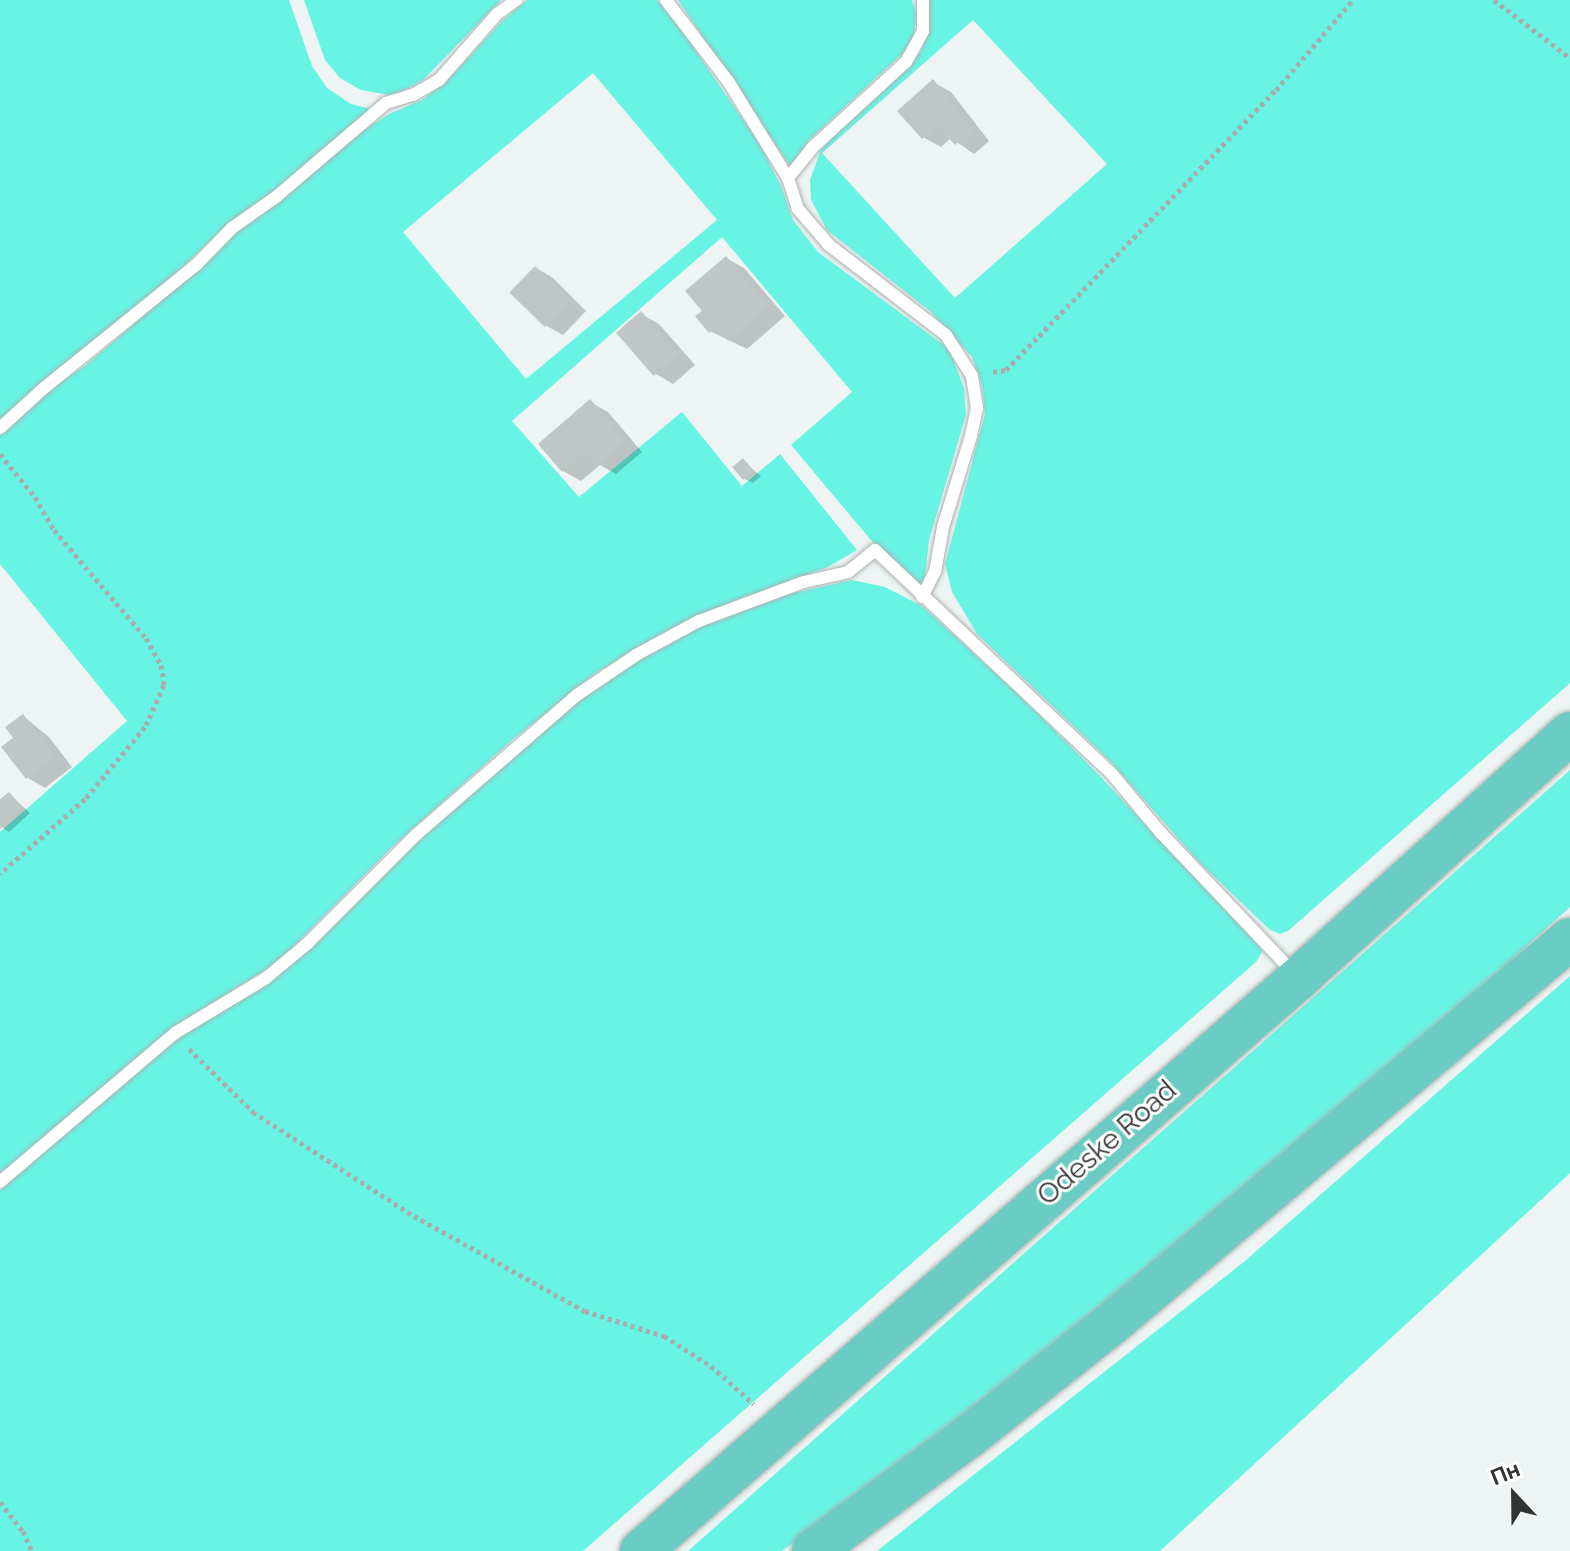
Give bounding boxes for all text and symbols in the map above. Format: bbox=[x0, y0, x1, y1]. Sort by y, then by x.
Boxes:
street label: Odeske Road bbox=[1031, 1073, 1183, 1213]
north arrow bbox=[1474, 1455, 1554, 1535]
text: Пн bbox=[1487, 1455, 1523, 1490]

